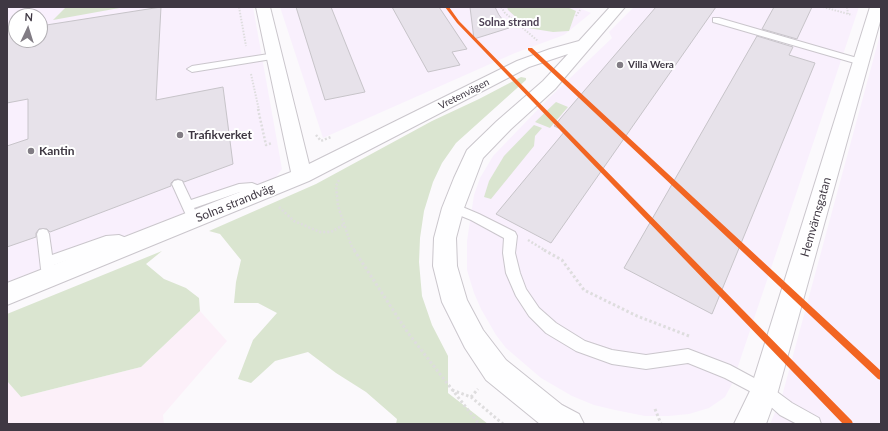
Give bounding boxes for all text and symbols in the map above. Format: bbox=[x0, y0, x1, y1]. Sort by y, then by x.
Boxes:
north arrow bbox=[8, 8, 48, 48]
text: N bbox=[24, 10, 33, 23]
district label: Solna strand bbox=[479, 15, 539, 29]
place label: Villa Wera bbox=[628, 59, 674, 71]
marker: Villa Wera bbox=[615, 60, 625, 70]
street label: Vretenvägen bbox=[437, 76, 491, 112]
place label: Trafikverket bbox=[188, 128, 252, 142]
marker: Trafikverket bbox=[175, 130, 185, 140]
place label: Kantin bbox=[39, 144, 74, 158]
marker: Kantin bbox=[26, 146, 36, 156]
street label: Hemvärnsgatan bbox=[798, 175, 834, 259]
street label: Solna strandväg bbox=[194, 181, 276, 225]

